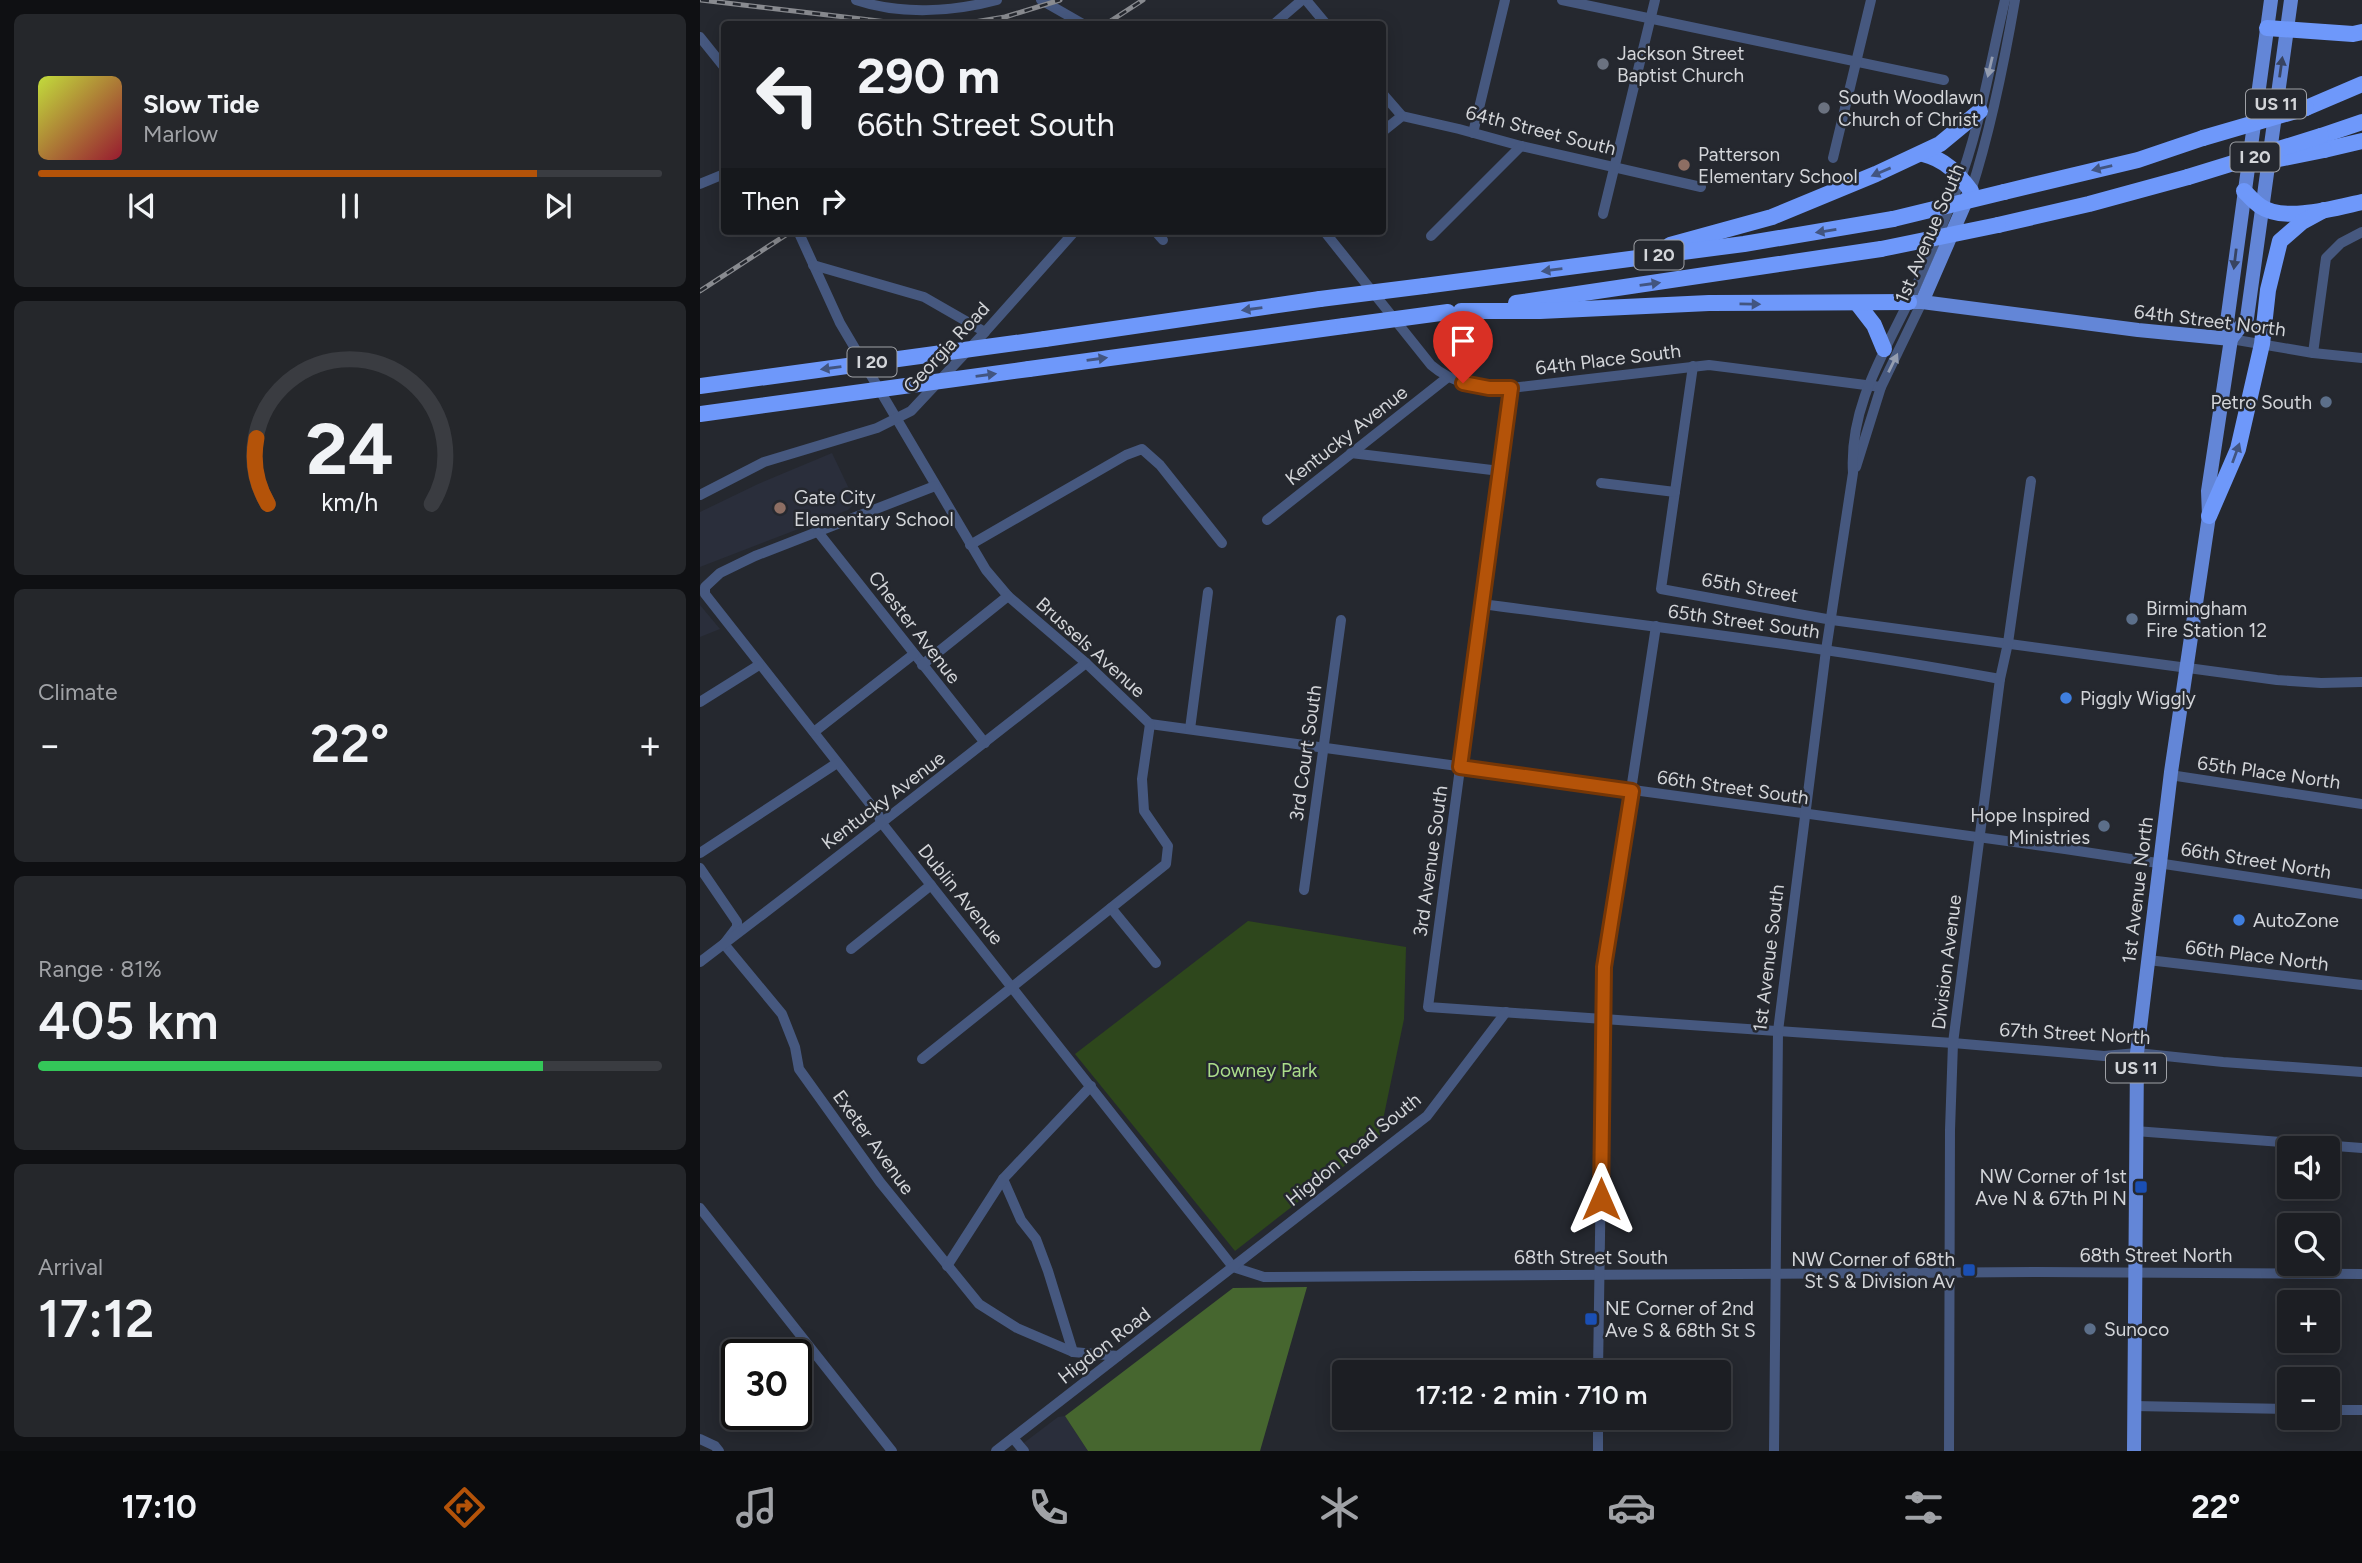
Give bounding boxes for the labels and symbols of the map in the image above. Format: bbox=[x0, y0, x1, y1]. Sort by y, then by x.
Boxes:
place label: Jackson Street Baptist Church bbox=[1617, 42, 1744, 87]
marker: Jackson Street Baptist Church bbox=[1595, 56, 1611, 72]
one-way arrow bbox=[1984, 56, 1995, 78]
one-way arrow bbox=[2276, 56, 2287, 78]
place label: South Woodlawn Church of Christ bbox=[1838, 86, 1984, 131]
road number: US 11 bbox=[2246, 90, 2306, 119]
marker: South Woodlawn Church of Christ bbox=[1816, 100, 1832, 116]
street label: 64th Street South bbox=[1463, 101, 1618, 160]
road number: I 20 bbox=[2230, 142, 2280, 172]
place label: Patterson Elementary School bbox=[1698, 143, 1858, 188]
marker: Patterson Elementary School bbox=[1676, 157, 1692, 173]
street label: 1st Avenue South bbox=[1890, 160, 1969, 306]
one-way arrow bbox=[2091, 163, 2113, 174]
one-way arrow bbox=[1870, 167, 1891, 178]
one-way arrow bbox=[1815, 226, 1837, 237]
road number: I 20 bbox=[1634, 241, 1684, 270]
one-way arrow bbox=[2229, 248, 2240, 270]
one-way arrow bbox=[1541, 264, 1563, 275]
one-way arrow bbox=[1639, 279, 1661, 290]
street label: Georgia Road bbox=[898, 297, 994, 398]
one-way arrow bbox=[1739, 298, 1761, 310]
street label: 64th Street North bbox=[2133, 300, 2287, 341]
one-way arrow bbox=[1241, 304, 1263, 315]
pin bbox=[1433, 311, 1493, 383]
street label: 64th Place South bbox=[1534, 339, 1682, 380]
road number: I 20 bbox=[848, 348, 896, 376]
one-way arrow bbox=[1086, 353, 1108, 364]
one-way arrow bbox=[1887, 353, 1898, 373]
one-way arrow bbox=[820, 362, 842, 373]
one-way arrow bbox=[975, 369, 997, 380]
street label: Kentucky Avenue bbox=[1281, 381, 1412, 490]
place label: Petro South bbox=[2210, 391, 2312, 414]
marker: Petro South bbox=[2318, 394, 2334, 410]
one-way arrow bbox=[2231, 442, 2242, 463]
place label: Gate City Elementary School bbox=[794, 486, 954, 531]
marker: Gate City Elementary School bbox=[772, 500, 788, 516]
street label: Chester Avenue bbox=[864, 566, 966, 688]
street label: 65th Street bbox=[1700, 568, 1800, 607]
street label: Brussels Avenue bbox=[1031, 592, 1150, 702]
place label: Birmingham Fire Station 12 bbox=[2146, 597, 2267, 642]
street label: 65th Street South bbox=[1667, 599, 1821, 644]
marker: Birmingham Fire Station 12 bbox=[2124, 611, 2140, 627]
street label: 3rd Court South bbox=[1285, 683, 1326, 823]
place label: Piggly Wiggly bbox=[2080, 687, 2196, 710]
marker: Piggly Wiggly bbox=[2058, 690, 2074, 706]
street label: Kentucky Avenue bbox=[817, 746, 950, 854]
street label: 65th Place North bbox=[2196, 751, 2342, 794]
street label: 66th Street South bbox=[1656, 765, 1810, 810]
street label: 3rd Avenue South bbox=[1408, 784, 1453, 938]
place label: Hope Inspired Ministries bbox=[1970, 804, 2090, 849]
street label: 1st Avenue North bbox=[2117, 815, 2158, 965]
marker: Hope Inspired Ministries bbox=[2096, 818, 2112, 834]
street label: 66th Street North bbox=[2179, 837, 2333, 884]
street label: Dublin Avenue bbox=[913, 839, 1008, 949]
street label: 1st Avenue South bbox=[1748, 883, 1789, 1033]
street label: Division Avenue bbox=[1927, 893, 1966, 1031]
place label: AutoZone bbox=[2253, 909, 2339, 932]
marker: AutoZone bbox=[2231, 912, 2247, 928]
street label: 66th Place North bbox=[2184, 935, 2330, 976]
street label: 67th Street North bbox=[1999, 1018, 2151, 1049]
road number: US 11 bbox=[2106, 1054, 2166, 1083]
park label: Downey Park bbox=[1207, 1059, 1318, 1082]
street label: Exeter Avenue bbox=[828, 1086, 919, 1199]
street label: Higdon Road South bbox=[1281, 1088, 1425, 1211]
position arrow bbox=[1564, 1162, 1638, 1236]
place label: NW Corner of 1st Ave N & 67th Pl N bbox=[1975, 1165, 2127, 1210]
marker: NW Corner of 1st Ave N & 67th Pl N bbox=[2133, 1179, 2149, 1195]
street label: 68th Street North bbox=[2080, 1244, 2232, 1267]
street label: 68th Street South bbox=[1514, 1246, 1668, 1269]
place label: NW Corner of 68th St S & Division Av bbox=[1791, 1248, 1955, 1293]
marker: NW Corner of 68th St S & Division Av bbox=[1961, 1262, 1977, 1278]
place label: NE Corner of 2nd Ave S & 68th St S bbox=[1605, 1297, 1756, 1342]
street label: Higdon Road bbox=[1053, 1302, 1155, 1389]
marker: NE Corner of 2nd Ave S & 68th St S bbox=[1583, 1311, 1599, 1327]
place label: Sunoco bbox=[2104, 1318, 2169, 1341]
marker: Sunoco bbox=[2082, 1321, 2098, 1337]
speed limit sign: 30 bbox=[721, 1339, 812, 1430]

